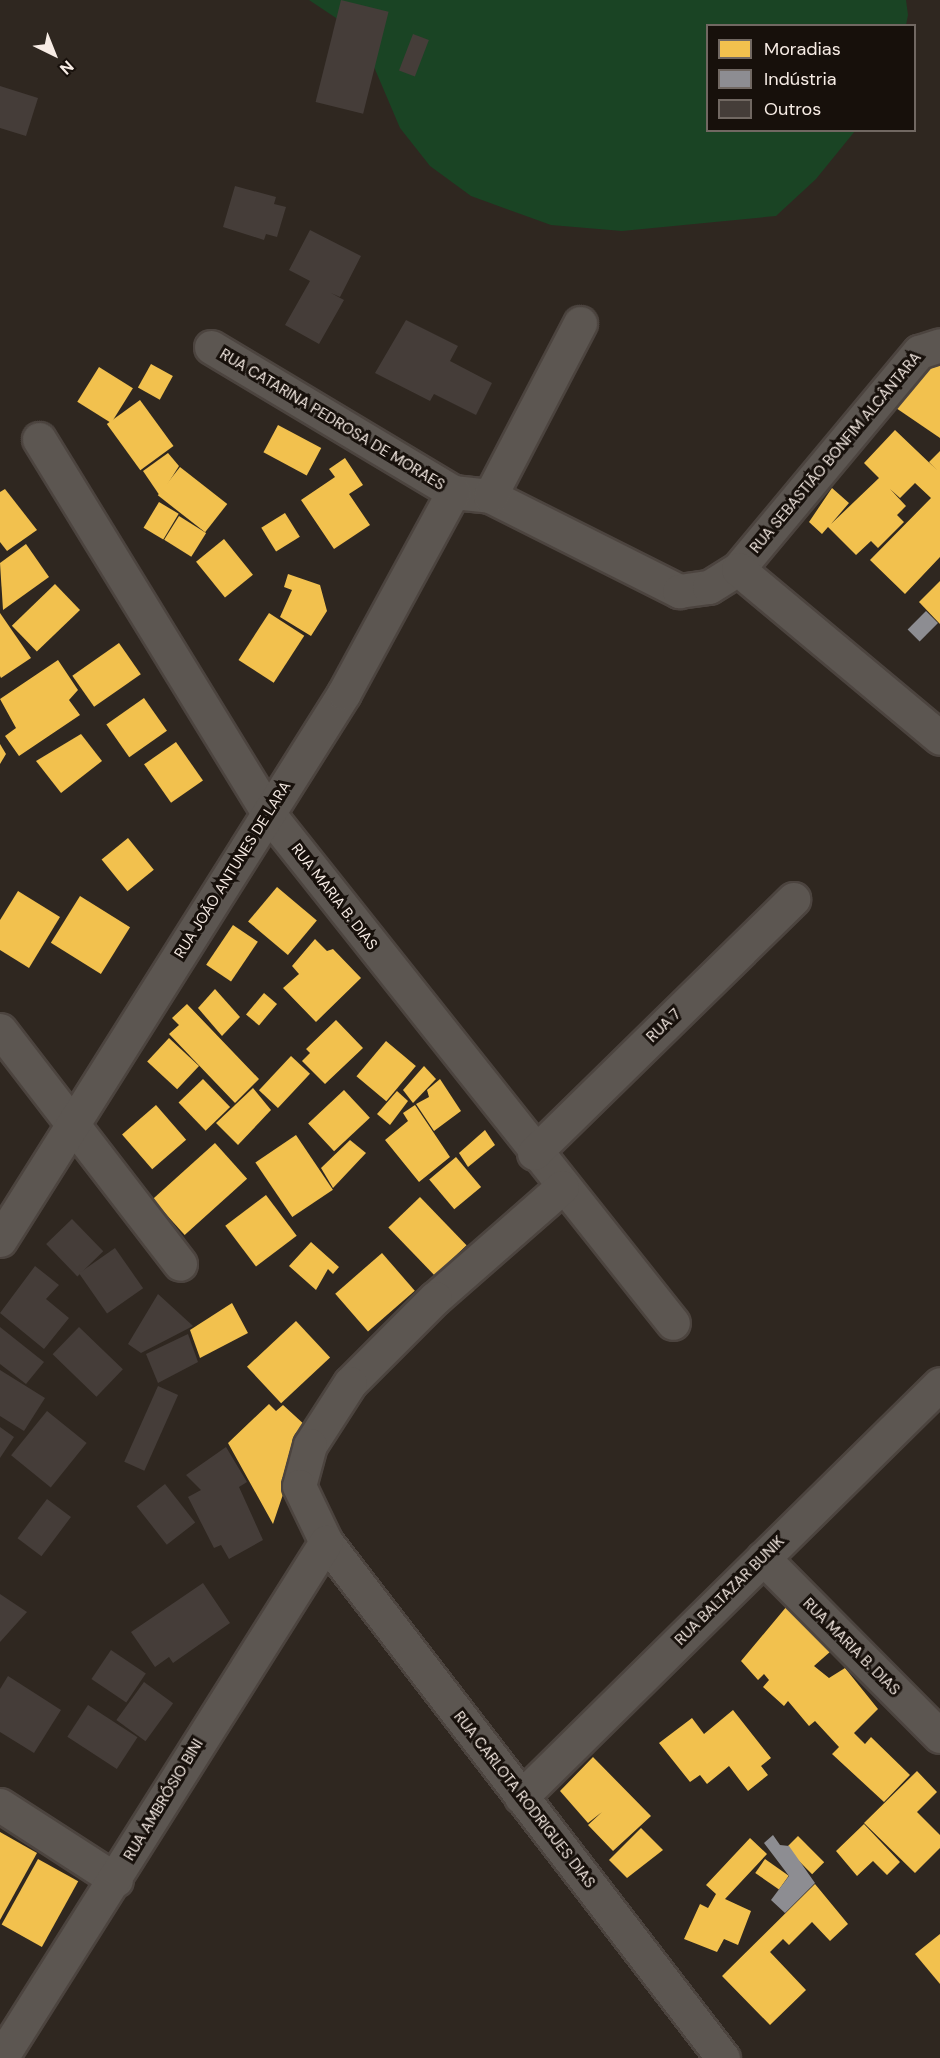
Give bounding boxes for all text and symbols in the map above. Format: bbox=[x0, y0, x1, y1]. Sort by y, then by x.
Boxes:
north arrow bbox=[24, 24, 84, 84]
legend bbox=[706, 24, 916, 132]
text: Moradias bbox=[764, 37, 841, 61]
text: N bbox=[55, 56, 78, 79]
text: Indústria bbox=[764, 67, 837, 91]
text: Outros bbox=[764, 97, 821, 121]
street label: RUA CATARINA PEDROSA DE MORAES bbox=[216, 346, 448, 494]
street label: RUA SEBASTIÃO BONFIM ALCÂNTARA bbox=[747, 349, 925, 557]
street label: RUA JOÃO ANTUNES DE LARA bbox=[171, 778, 295, 962]
street label: RUA MARIA B. DIAS bbox=[287, 840, 381, 954]
street label: RUA 7 bbox=[643, 1006, 685, 1046]
street label: RUA BALTAZAR BUNIK bbox=[672, 1533, 788, 1649]
street label: RUA MARIA B. DIAS bbox=[799, 1595, 903, 1699]
street label: RUA CARLOTA RODRIGUES DIAS bbox=[450, 1708, 598, 1892]
street label: RUA AMBRÓSIO BINI bbox=[121, 1736, 207, 1864]

